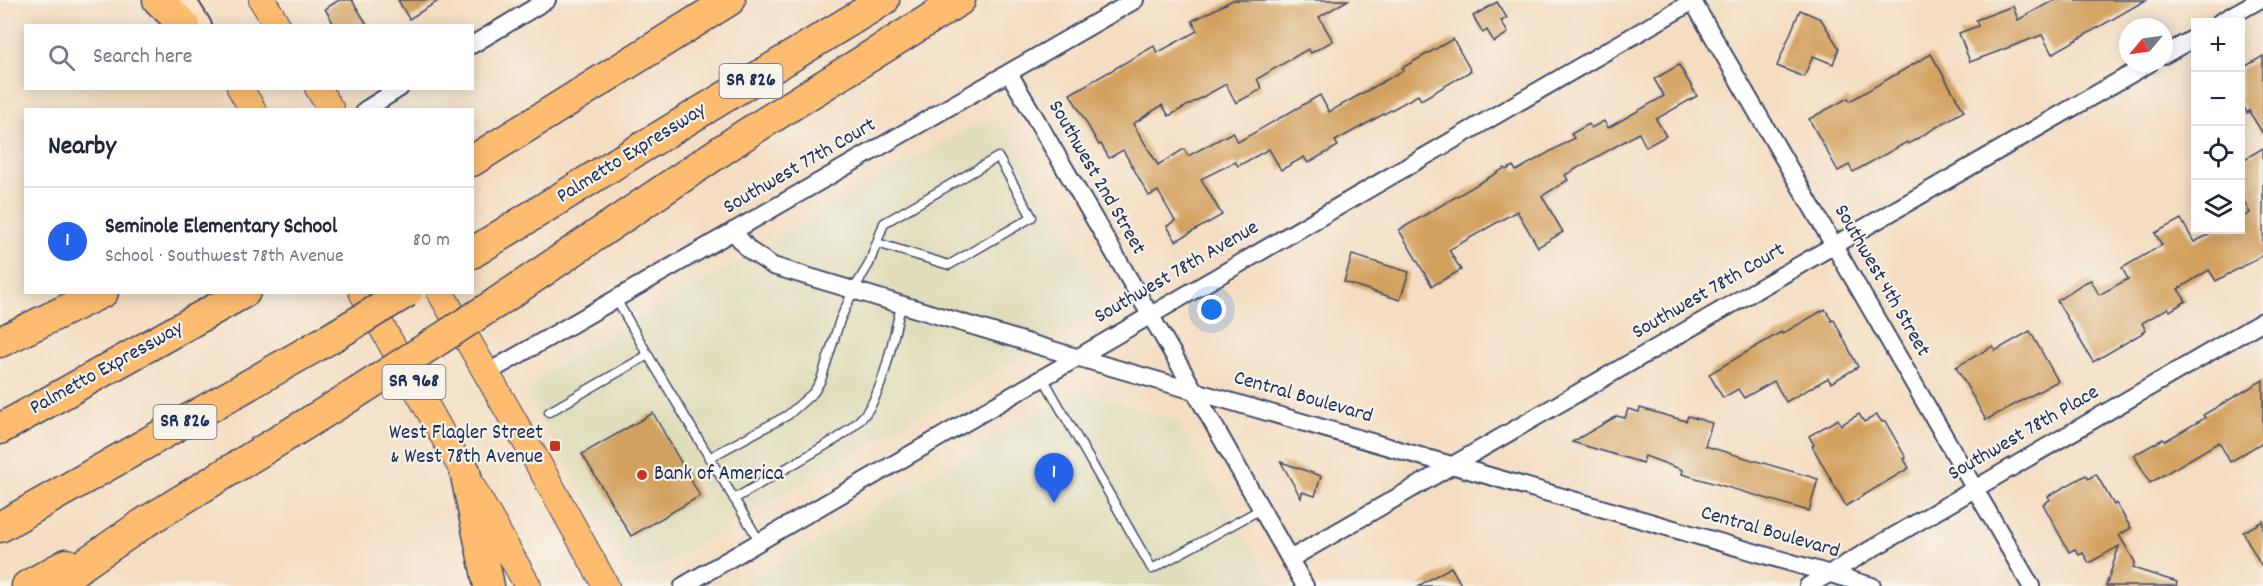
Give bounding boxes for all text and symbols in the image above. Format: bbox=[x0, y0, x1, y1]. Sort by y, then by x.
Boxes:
north arrow bbox=[2119, 18, 2173, 72]
map controls bbox=[2191, 18, 2245, 234]
button: + bbox=[2191, 18, 2245, 72]
search box bbox=[24, 24, 474, 90]
icon: search bbox=[45, 41, 78, 74]
text: Search here bbox=[93, 42, 192, 73]
road number: SR 826 bbox=[720, 64, 783, 98]
button: − bbox=[2191, 72, 2245, 126]
street label: Southwest 2nd Street bbox=[1040, 95, 1153, 261]
street label: Palmetto Expressway bbox=[551, 96, 713, 212]
street label: Southwest 77th Court bbox=[718, 111, 882, 223]
button: locate bbox=[2191, 126, 2245, 180]
text: Nearby bbox=[48, 129, 116, 166]
button: layers bbox=[2191, 180, 2245, 234]
street label: Southwest 4th Street bbox=[1825, 199, 1937, 363]
text: Seminole Elementary School bbox=[105, 212, 337, 243]
street label: Southwest 78th Avenue bbox=[1089, 214, 1265, 332]
text: 1 bbox=[65, 227, 70, 255]
text: 80 m bbox=[413, 227, 450, 255]
street label: Southwest 78th Court bbox=[1627, 236, 1791, 348]
text: School · Southwest 78th Avenue bbox=[105, 243, 344, 271]
your location bbox=[1197, 295, 1226, 324]
street label: Palmetto Expressway bbox=[25, 314, 190, 424]
street label: Central Boulevard bbox=[1230, 364, 1376, 432]
road number: SR 968 bbox=[382, 365, 446, 399]
street label: Southwest 78th Place bbox=[1943, 379, 2105, 489]
road number: SR 826 bbox=[154, 405, 216, 439]
place label: West Flagler Street & West 78th Avenue bbox=[389, 419, 543, 473]
marker: West Flagler Street & West 78th Avenue bbox=[548, 439, 562, 453]
pin: 1 bbox=[1034, 454, 1074, 503]
place label: Bank of America bbox=[654, 460, 785, 490]
marker: Bank of America bbox=[635, 468, 649, 482]
street label: Central Boulevard bbox=[1697, 499, 1843, 567]

